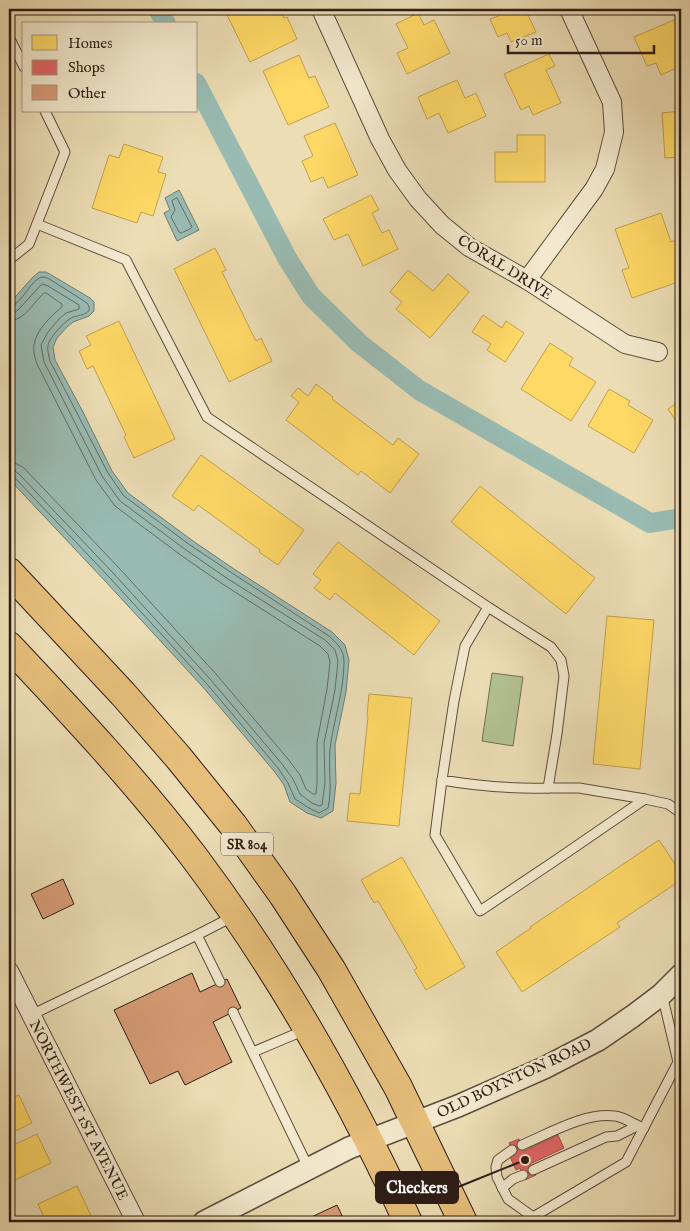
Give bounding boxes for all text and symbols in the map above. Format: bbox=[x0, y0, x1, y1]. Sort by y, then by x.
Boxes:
legend bbox=[22, 22, 198, 112]
scale bar bbox=[508, 22, 654, 54]
text: 50 m bbox=[515, 31, 543, 50]
text: Homes bbox=[68, 34, 112, 53]
text: Shops bbox=[68, 58, 105, 77]
text: Other bbox=[68, 84, 106, 103]
street label: CORAL DRIVE bbox=[454, 231, 556, 304]
road number: SR 804 bbox=[221, 832, 273, 856]
street label: NORTHWEST 1ST AVENUE bbox=[25, 1017, 132, 1204]
street label: OLD BOYNTON ROAD bbox=[434, 1034, 595, 1123]
callout: Checkers bbox=[376, 1172, 458, 1203]
text: Checkers bbox=[386, 1179, 448, 1199]

